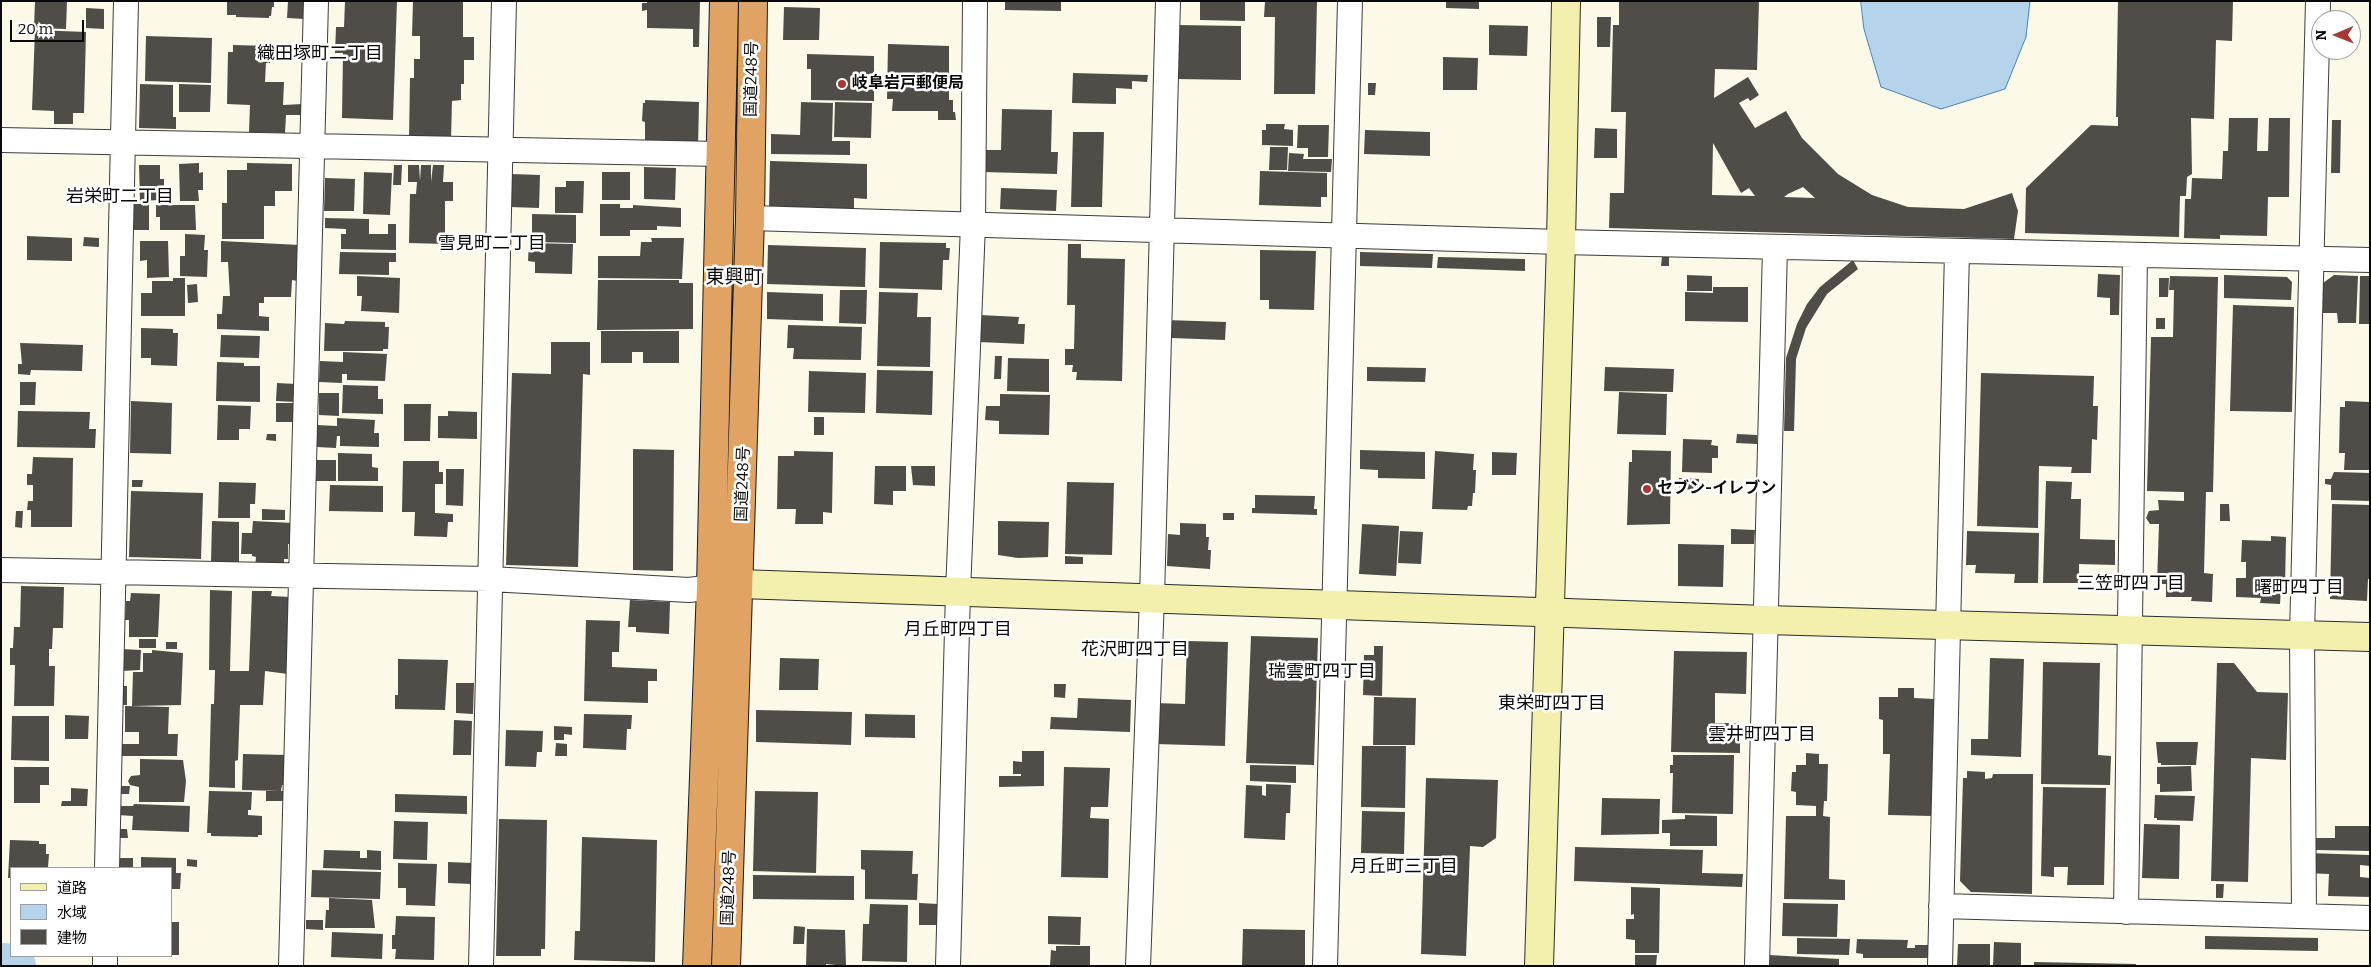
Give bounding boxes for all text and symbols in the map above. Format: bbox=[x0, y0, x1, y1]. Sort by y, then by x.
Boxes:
scale bar bbox=[12, 10, 86, 42]
north arrow bbox=[2311, 10, 2361, 60]
text: 20 m bbox=[18, 20, 53, 38]
text: N bbox=[2313, 30, 2330, 41]
street label: 国道248号 bbox=[742, 41, 762, 117]
district label: 織田塚町二丁目 bbox=[257, 43, 383, 65]
place label: 岐阜岩戸郵便局 bbox=[852, 74, 964, 94]
marker: 岐阜岩戸郵便局 bbox=[836, 78, 848, 90]
district label: 岩栄町二丁目 bbox=[66, 186, 174, 208]
district label: 雪見町二丁目 bbox=[438, 233, 546, 255]
district label: 東興町 bbox=[706, 267, 762, 289]
street label: 国道248号 bbox=[732, 446, 754, 522]
place label: セブン-イレブン bbox=[1657, 479, 1776, 499]
marker: セブン-イレブン bbox=[1641, 483, 1653, 495]
district label: 三笠町四丁目 bbox=[2077, 573, 2185, 595]
district label: 曙町四丁目 bbox=[2254, 577, 2344, 599]
district label: 月丘町四丁目 bbox=[904, 619, 1012, 641]
district label: 花沢町四丁目 bbox=[1081, 639, 1189, 661]
district label: 瑞雲町四丁目 bbox=[1268, 661, 1376, 683]
district label: 東栄町四丁目 bbox=[1498, 693, 1606, 715]
district label: 雲井町四丁目 bbox=[1708, 724, 1816, 746]
street label: 国道248号 bbox=[718, 850, 740, 926]
district label: 月丘町三丁目 bbox=[1350, 856, 1458, 878]
legend bbox=[10, 867, 172, 957]
text: 道路 bbox=[57, 879, 87, 897]
text: 水域 bbox=[57, 904, 87, 922]
text: 建物 bbox=[57, 929, 87, 947]

